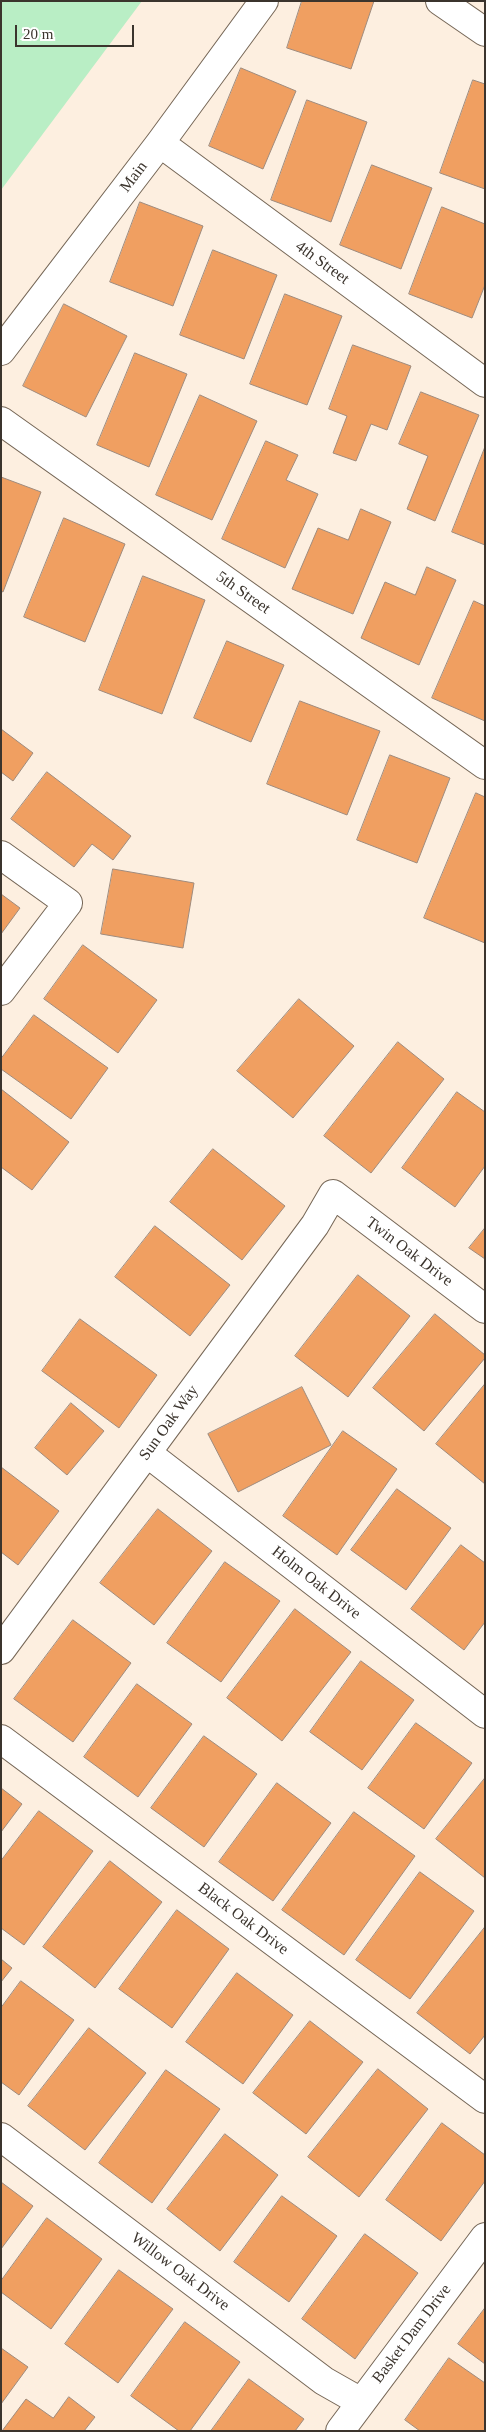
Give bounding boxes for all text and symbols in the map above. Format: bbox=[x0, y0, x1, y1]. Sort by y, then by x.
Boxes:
scale bar bbox=[18, 15, 136, 47]
text: 20 m bbox=[23, 26, 53, 42]
street label: Main bbox=[116, 158, 152, 196]
street label: 4th Street bbox=[291, 237, 353, 289]
street label: 5th Street bbox=[212, 567, 274, 619]
street label: Twin Oak Drive bbox=[362, 1213, 456, 1291]
street label: Sun Oak Way bbox=[135, 1382, 203, 1464]
street label: Holm Oak Drive bbox=[268, 1542, 364, 1624]
street label: Black Oak Drive bbox=[194, 1879, 292, 1959]
street label: Willow Oak Drive bbox=[127, 2229, 233, 2315]
street label: Basket Dam Drive bbox=[369, 2281, 455, 2387]

